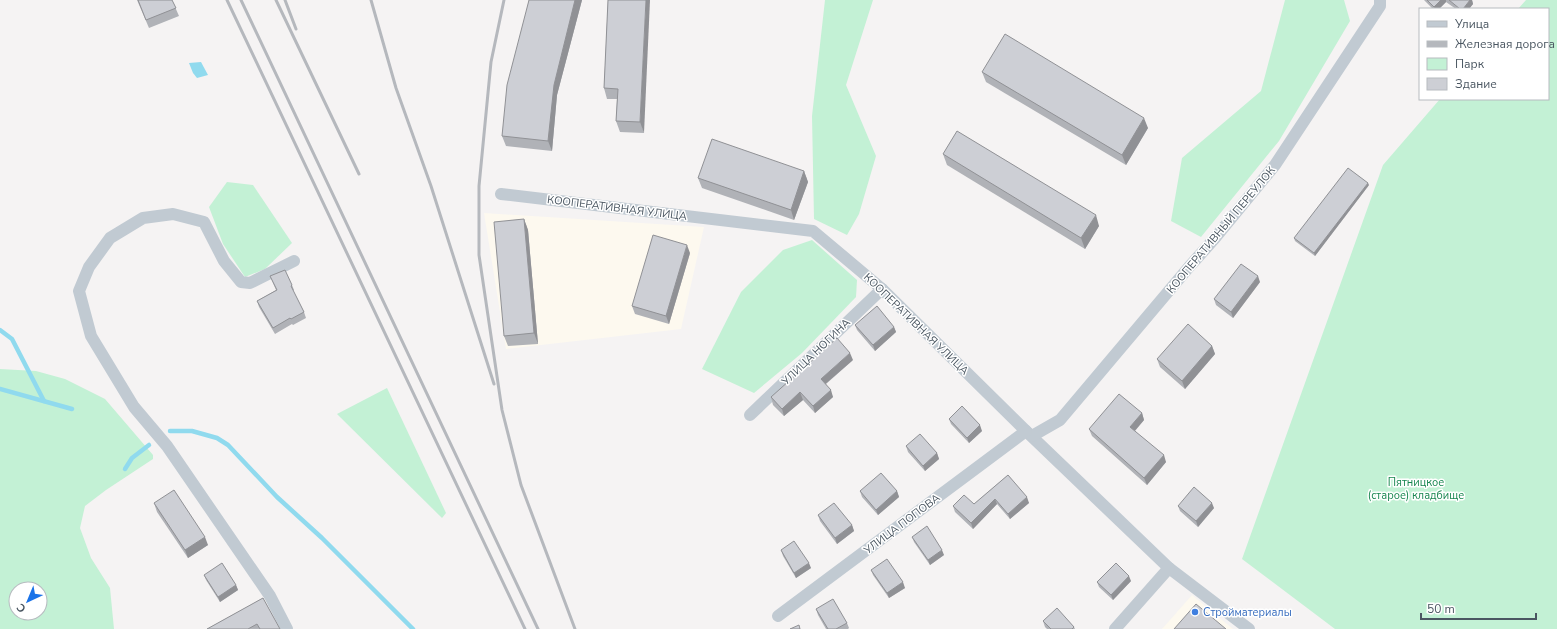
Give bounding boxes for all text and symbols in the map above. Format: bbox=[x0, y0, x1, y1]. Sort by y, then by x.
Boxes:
legend bbox=[1419, 8, 1549, 100]
text: Улица bbox=[1454, 16, 1489, 32]
text: Железная дорога bbox=[1455, 36, 1555, 52]
text: Парк bbox=[1455, 56, 1485, 72]
text: Здание bbox=[1455, 76, 1497, 92]
street label: КООПЕРАТИВНЫЙ ПЕРЕУЛОК bbox=[1163, 163, 1279, 297]
street label: КООПЕРАТИВНАЯ УЛИЦА bbox=[546, 192, 688, 224]
street label: КООПЕРАТИВНАЯ УЛИЦА bbox=[860, 270, 972, 378]
street label: УЛИЦА НОГИНА bbox=[778, 315, 854, 389]
park label: Пятницкое (старое) кладбище bbox=[1368, 475, 1464, 503]
street label: УЛИЦА ПОПОВА bbox=[860, 490, 943, 558]
north arrow bbox=[8, 581, 48, 621]
scale bar bbox=[1421, 595, 1536, 621]
text: С bbox=[13, 599, 29, 616]
text: 50 m bbox=[1427, 601, 1455, 617]
place label: Стройматериалы bbox=[1203, 605, 1292, 620]
marker: Стройматериалы bbox=[1190, 607, 1200, 617]

